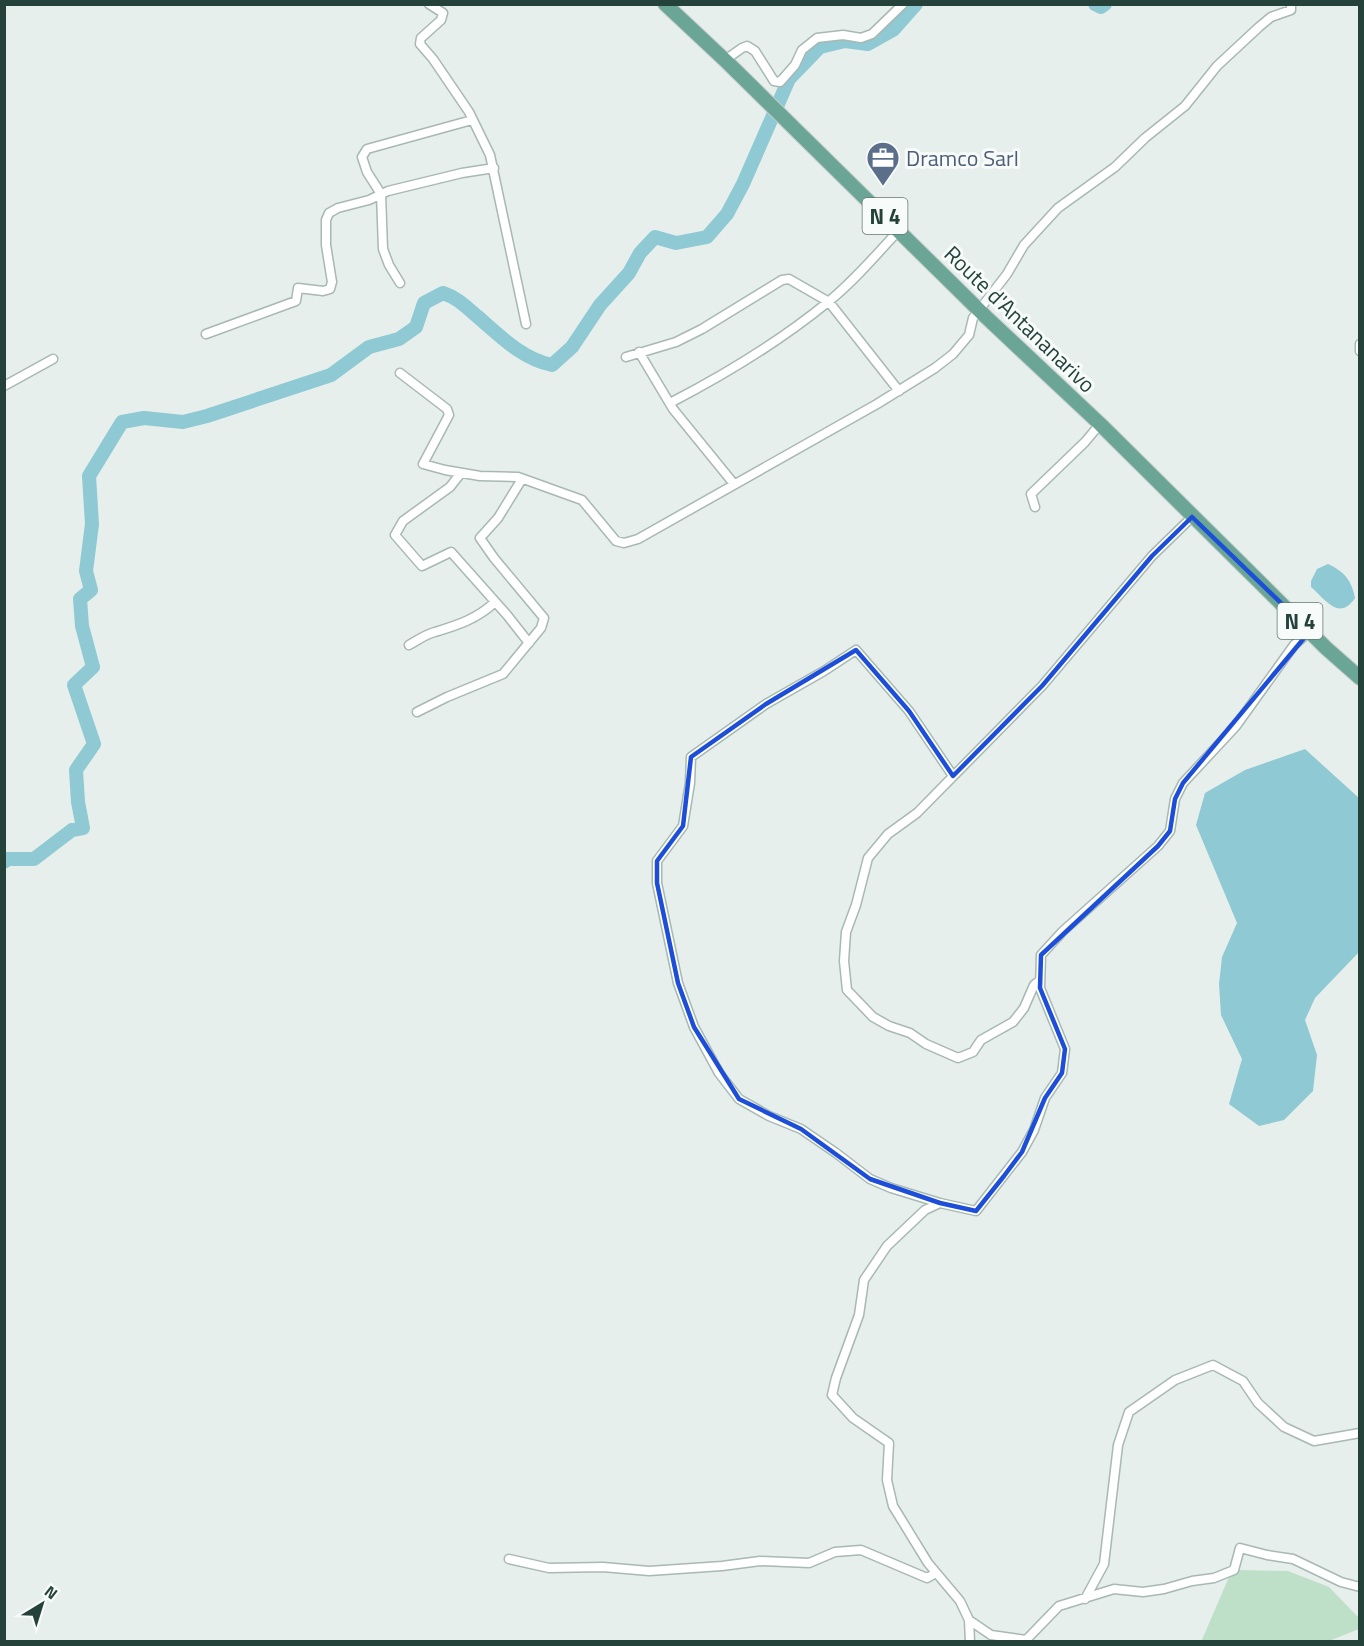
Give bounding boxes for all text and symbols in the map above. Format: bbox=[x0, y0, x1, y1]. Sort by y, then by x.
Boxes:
office icon: Dramco Sarl bbox=[865, 140, 901, 187]
place label: Dramco Sarl bbox=[906, 141, 1019, 175]
road number: N 4 bbox=[862, 198, 908, 234]
street label: Route d'Antananarivo bbox=[937, 238, 1103, 400]
road number: N 4 bbox=[1278, 603, 1322, 639]
north arrow bbox=[12, 1574, 72, 1634]
text: N bbox=[39, 1579, 63, 1605]

